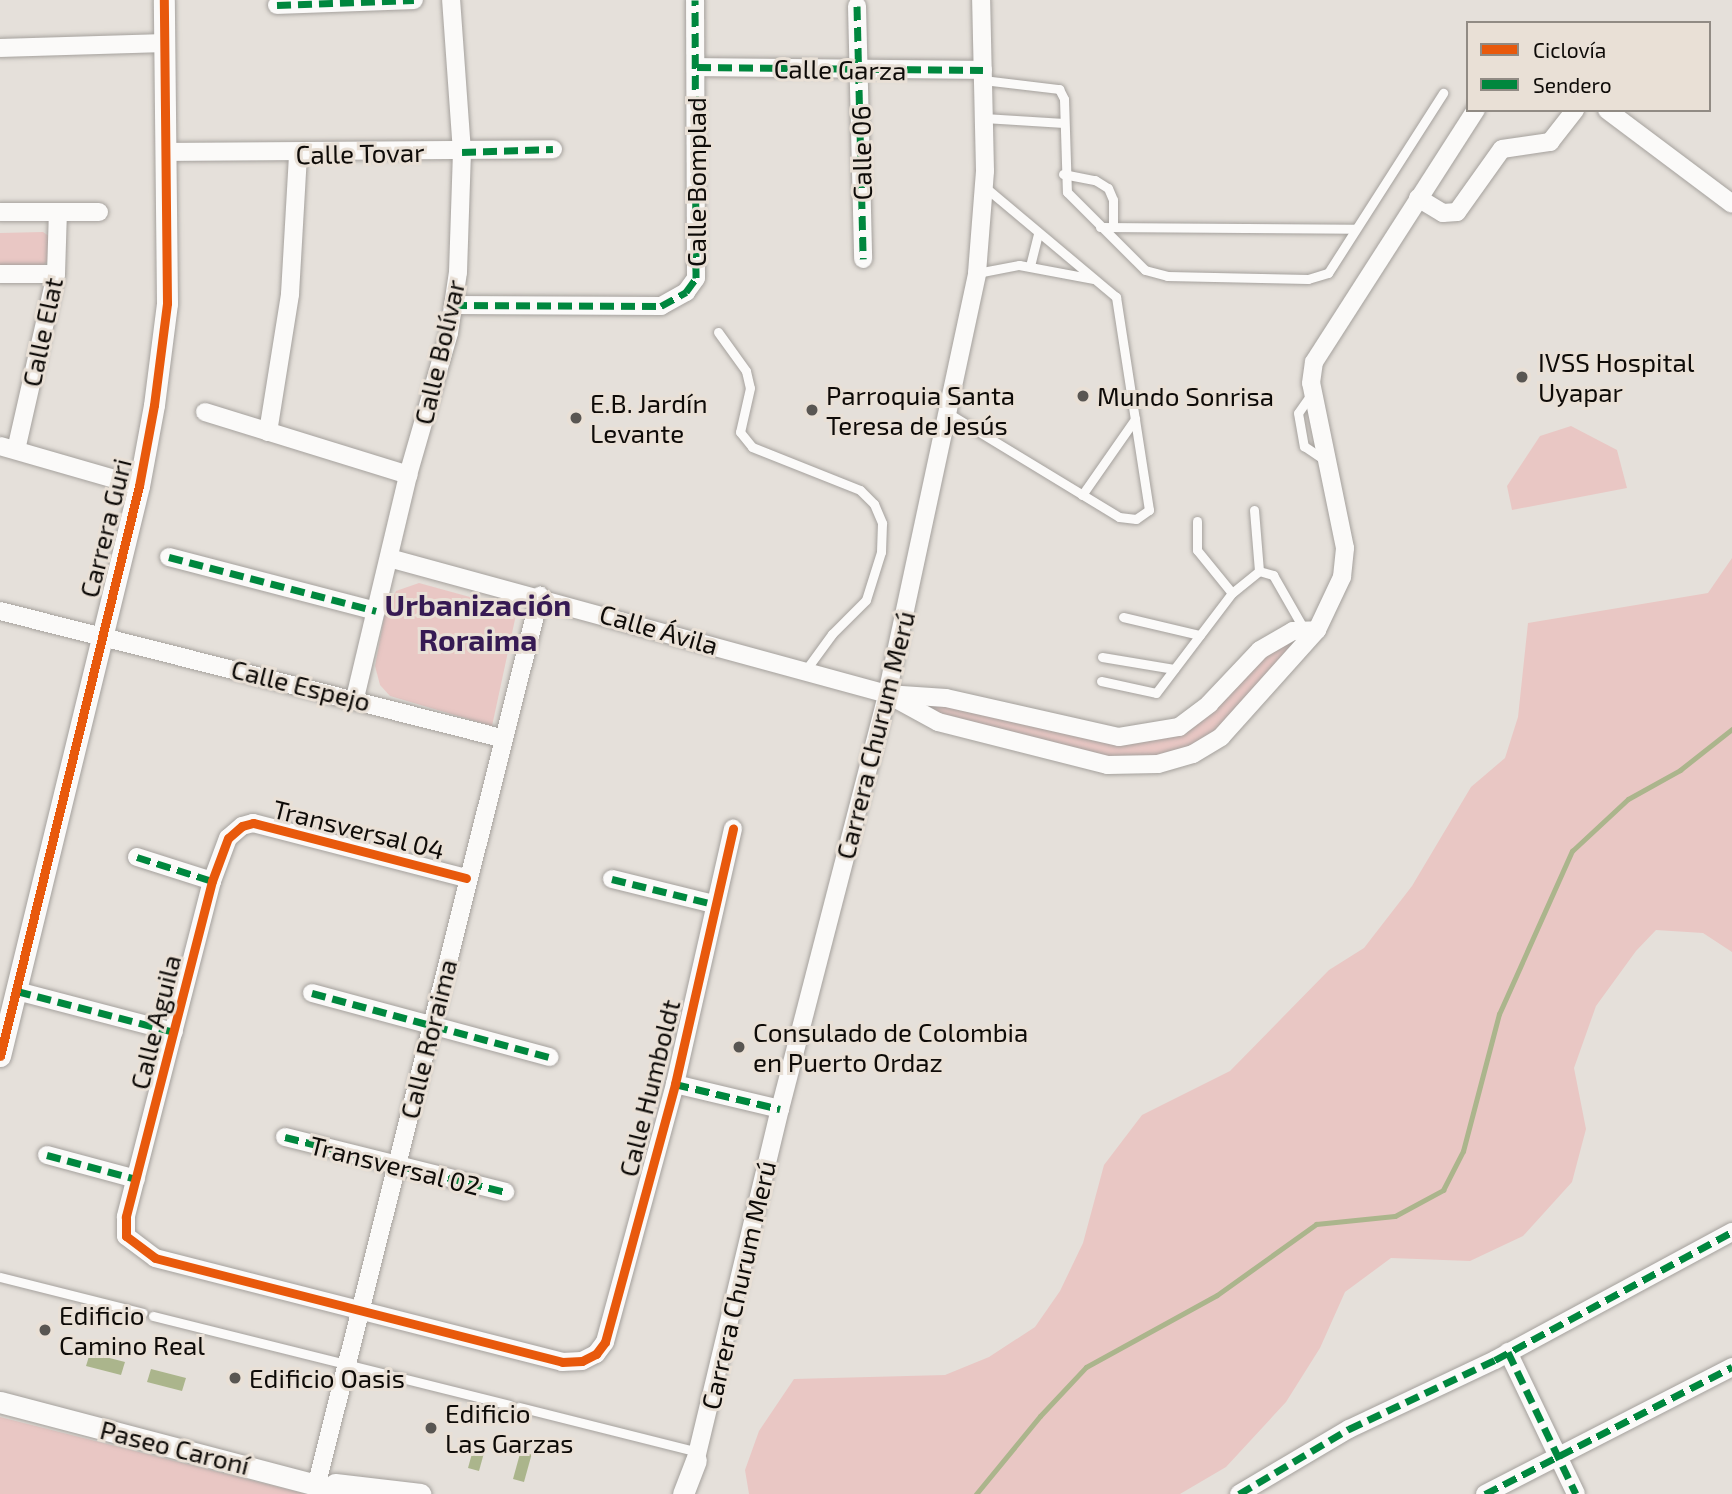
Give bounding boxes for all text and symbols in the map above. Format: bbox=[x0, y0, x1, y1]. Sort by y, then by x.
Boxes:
legend bbox=[1466, 21, 1711, 112]
text: Ciclovía bbox=[1533, 37, 1606, 62]
street label: Calle Garza bbox=[773, 52, 907, 86]
text: Sendero bbox=[1533, 72, 1612, 97]
street label: Calle Bomplad bbox=[680, 97, 712, 267]
street label: Calle 06 bbox=[845, 105, 877, 201]
street label: Calle Tovar bbox=[295, 136, 425, 170]
street label: Calle Elat bbox=[15, 275, 69, 389]
street label: Calle Bolívar bbox=[407, 277, 471, 427]
place label: IVSS Hospital Uyapar bbox=[1538, 346, 1694, 408]
marker: IVSS Hospital Uyapar bbox=[1512, 367, 1532, 387]
place label: Parroquia Santa Teresa de Jesús bbox=[826, 379, 1015, 440]
place label: Mundo Sonrisa bbox=[1097, 380, 1274, 412]
place label: E.B. Jardín Levante bbox=[590, 387, 708, 448]
marker: Mundo Sonrisa bbox=[1075, 388, 1091, 404]
marker: Parroquia Santa Teresa de Jesús bbox=[804, 402, 820, 418]
marker: E.B. Jardín Levante bbox=[568, 410, 584, 426]
street label: Carrera Guri bbox=[73, 455, 137, 601]
district label: Urbanización Roraima bbox=[385, 586, 571, 656]
street label: Calle Ávila bbox=[596, 597, 722, 661]
street label: Carrera Churum Merú bbox=[829, 608, 921, 862]
street label: Calle Espejo bbox=[228, 653, 374, 717]
street label: Transversal 04 bbox=[270, 793, 448, 865]
street label: Calle Aguila bbox=[123, 951, 187, 1093]
street label: Calle Roraima bbox=[393, 956, 463, 1122]
street label: Calle Humboldt bbox=[612, 996, 686, 1180]
place label: Consulado de Colombia en Puerto Ordaz bbox=[753, 1016, 1028, 1078]
marker: Consulado de Colombia en Puerto Ordaz bbox=[731, 1039, 747, 1055]
street label: Transversal 02 bbox=[306, 1129, 484, 1201]
street label: Carrera Churum Merú bbox=[694, 1157, 782, 1413]
place label: Edificio Camino Real bbox=[59, 1299, 205, 1360]
marker: Edificio Camino Real bbox=[37, 1322, 53, 1338]
place label: Edificio Oasis bbox=[249, 1362, 405, 1394]
marker: Edificio Oasis bbox=[227, 1370, 243, 1386]
place label: Edificio Las Garzas bbox=[445, 1397, 573, 1458]
street label: Paseo Caroní bbox=[97, 1413, 253, 1481]
marker: Edificio Las Garzas bbox=[423, 1420, 439, 1436]

